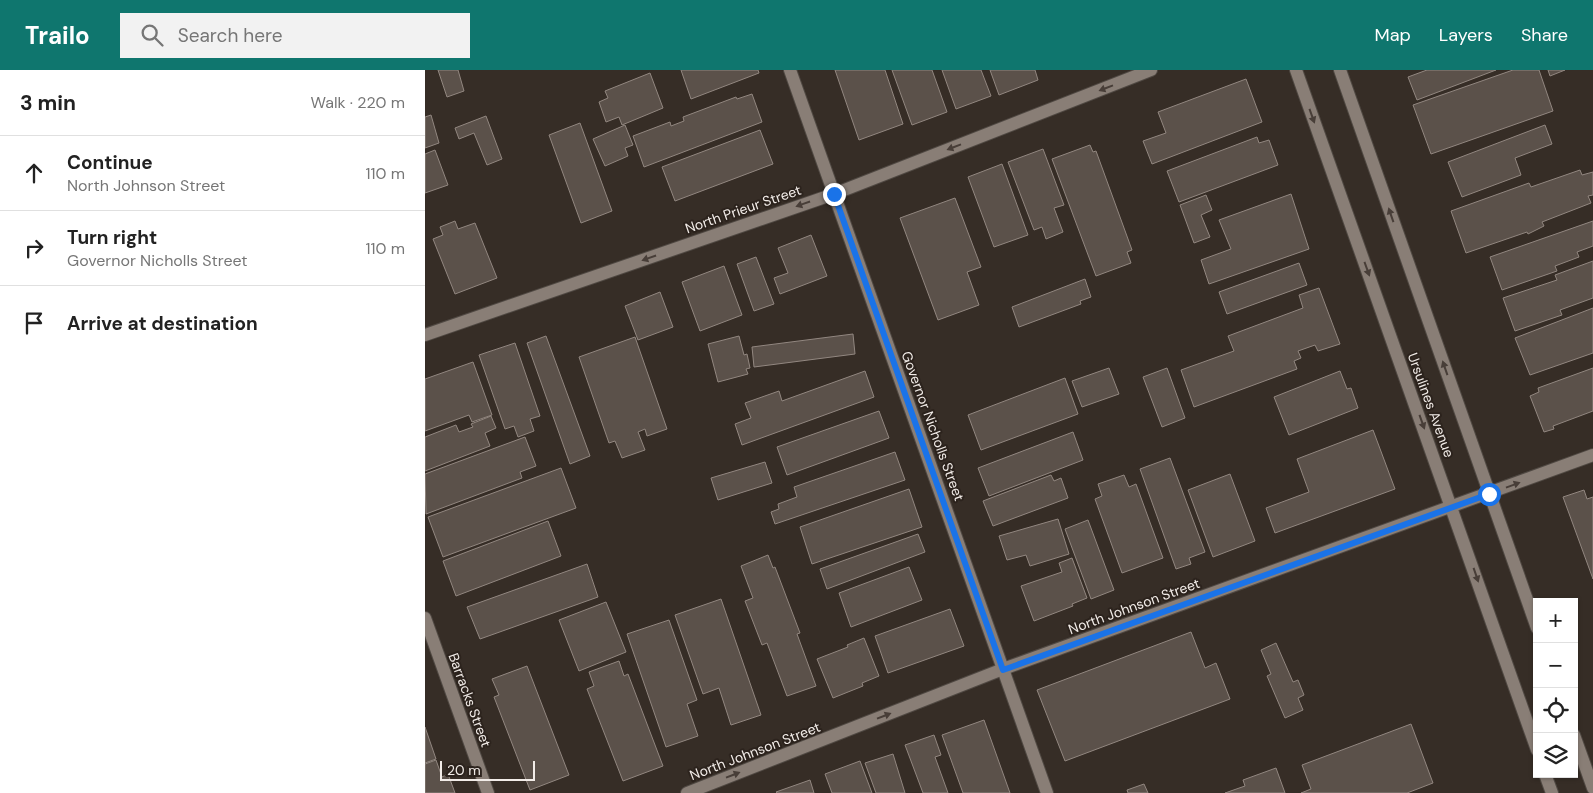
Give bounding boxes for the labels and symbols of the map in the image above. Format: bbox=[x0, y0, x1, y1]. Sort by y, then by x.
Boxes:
one-way arrow bbox=[1098, 84, 1113, 92]
one-way arrow bbox=[1309, 109, 1317, 124]
one-way arrow bbox=[947, 143, 962, 151]
street label: North Prieur Street bbox=[683, 181, 803, 237]
route end bbox=[823, 183, 846, 206]
one-way arrow bbox=[795, 201, 810, 209]
one-way arrow bbox=[1387, 207, 1394, 222]
one-way arrow bbox=[641, 254, 656, 262]
one-way arrow bbox=[1363, 262, 1371, 277]
street label: Governor Nicholls Street bbox=[898, 349, 968, 503]
street label: Ursulines Avenue bbox=[1404, 350, 1458, 460]
one-way arrow bbox=[1441, 360, 1449, 375]
one-way arrow bbox=[1418, 415, 1426, 430]
one-way arrow bbox=[1506, 481, 1521, 489]
route start bbox=[1478, 483, 1501, 506]
one-way arrow bbox=[1473, 568, 1480, 583]
street label: North Johnson Street bbox=[1066, 574, 1202, 638]
street label: Barracks Street bbox=[445, 650, 495, 750]
one-way arrow bbox=[877, 712, 892, 720]
street label: North Johnson Street bbox=[687, 718, 823, 784]
scale bar bbox=[440, 758, 535, 781]
one-way arrow bbox=[726, 771, 741, 779]

